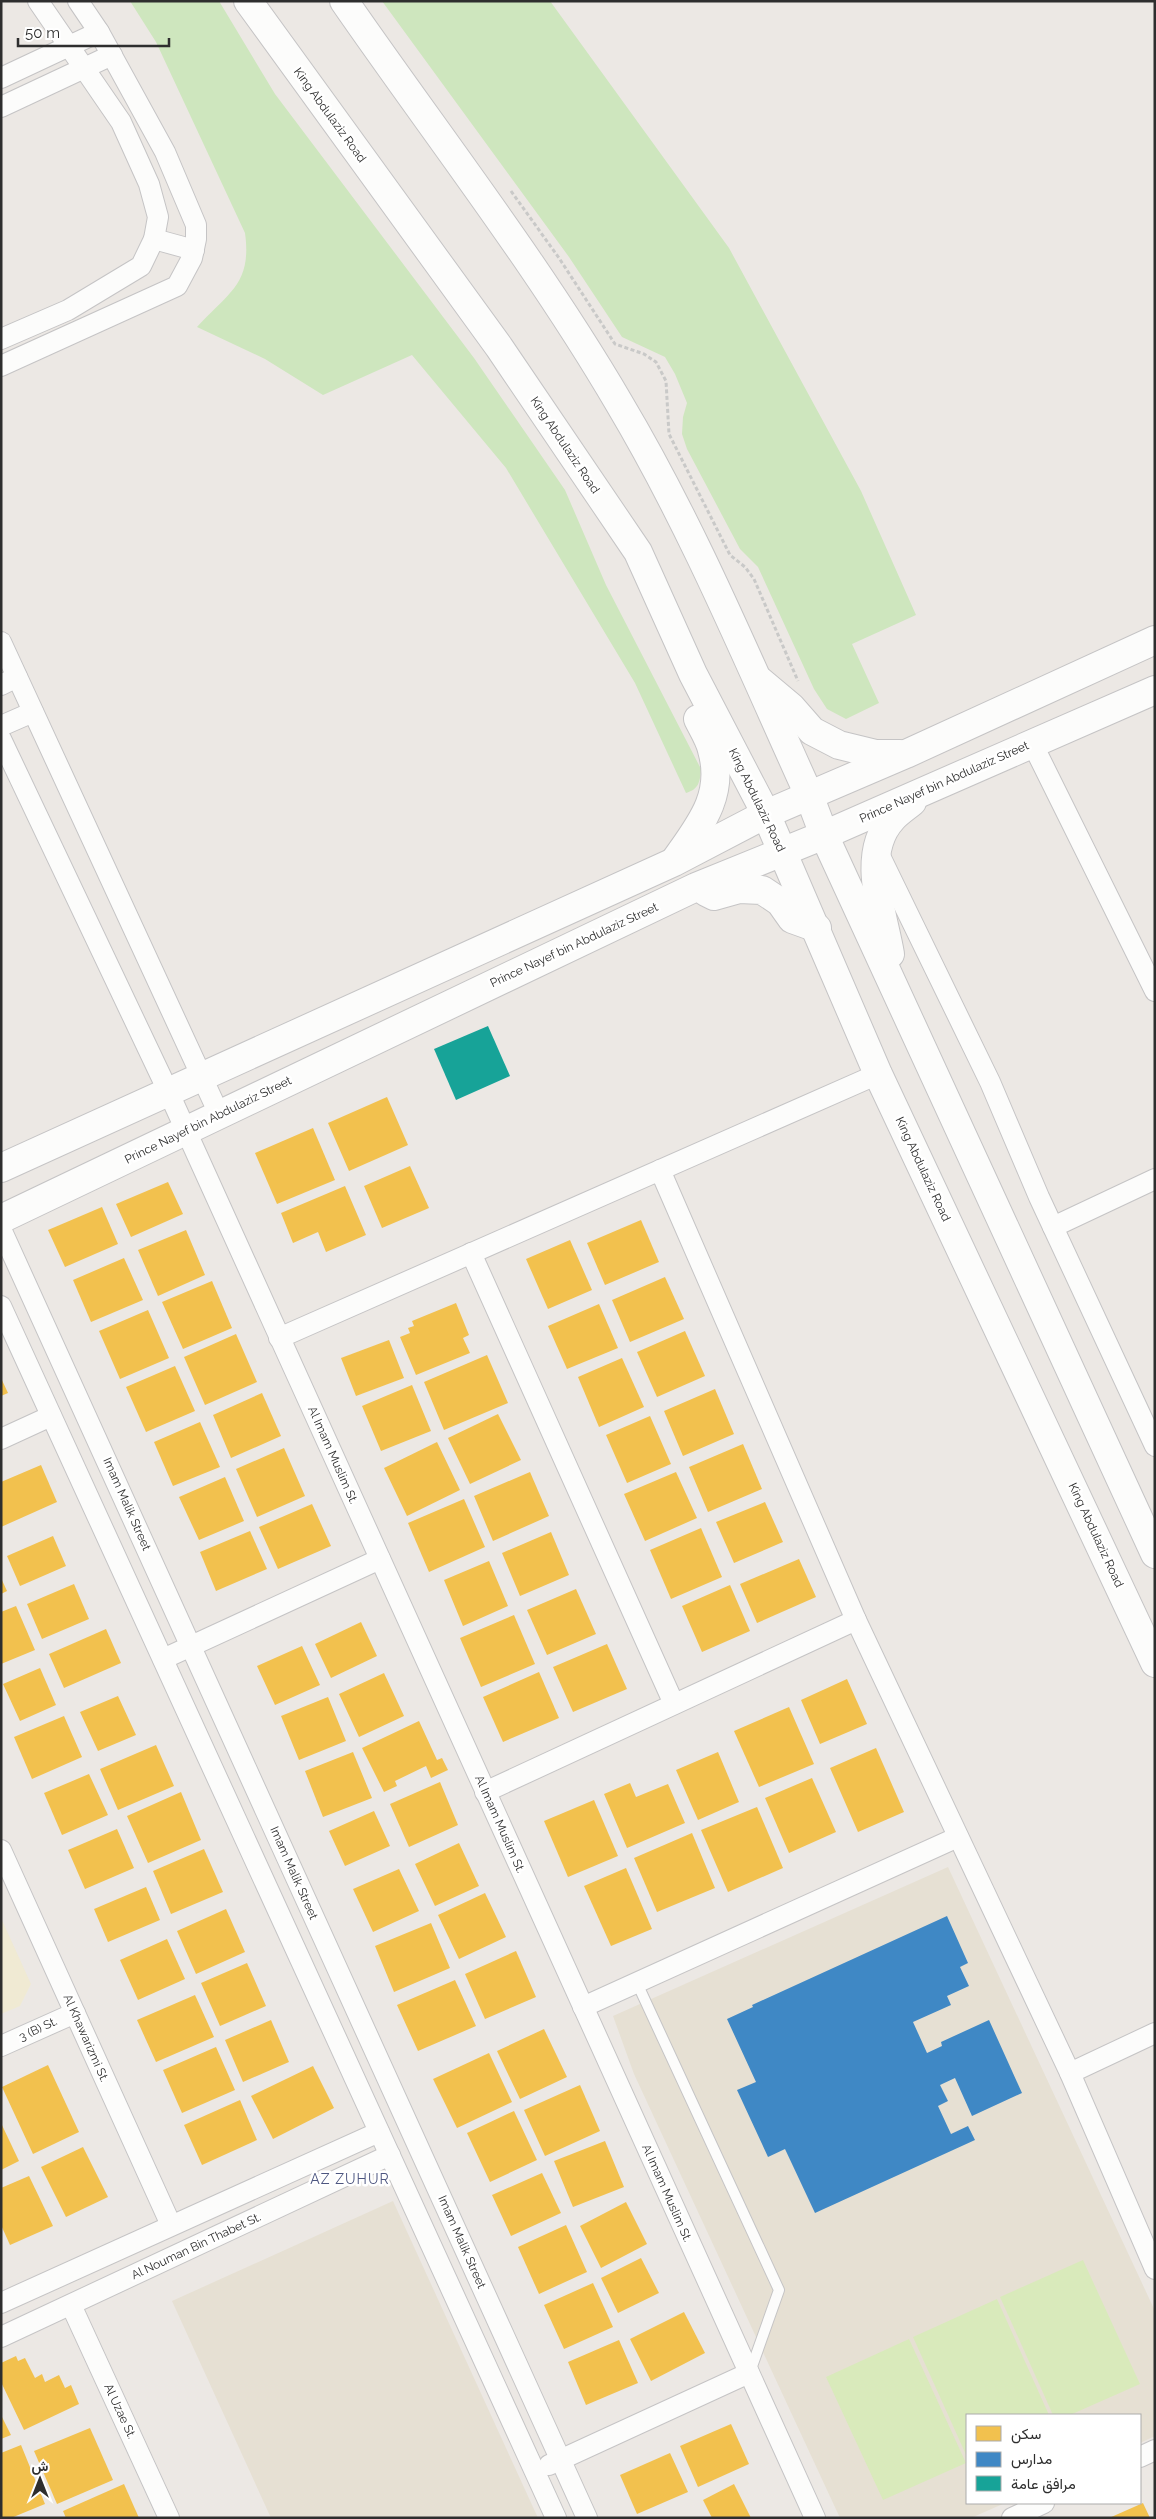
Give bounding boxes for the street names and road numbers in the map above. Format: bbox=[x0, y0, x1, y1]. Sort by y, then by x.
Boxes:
street label: King Abdulaziz Road bbox=[291, 65, 369, 165]
street label: King Abdulaziz Road bbox=[527, 394, 603, 496]
street label: Prince Nayef bin Abdulaziz Street bbox=[857, 738, 1031, 826]
street label: King Abdulaziz Road bbox=[726, 746, 788, 854]
street label: Prince Nayef bin Abdulaziz Street bbox=[488, 900, 660, 990]
street label: Prince Nayef bin Abdulaziz Street bbox=[122, 1073, 294, 1167]
street label: King Abdulaziz Road bbox=[893, 1115, 953, 1223]
street label: Al Imam Muslim St. bbox=[305, 1404, 361, 1506]
street label: Imam Malik Street bbox=[100, 1455, 154, 1553]
street label: King Abdulaziz Road bbox=[1066, 1481, 1126, 1589]
street label: Al Imam Muslim St. bbox=[472, 1773, 528, 1875]
street label: Imam Malik Street bbox=[267, 1824, 321, 1922]
street label: Al Khawarizmi St. bbox=[60, 1992, 112, 2084]
street label: 3 (B) St. bbox=[17, 2014, 59, 2044]
street label: Al Imam Muslim St. bbox=[639, 2142, 695, 2244]
street label: Imam Malik Street bbox=[435, 2193, 489, 2291]
street label: Al Nouman Bin Thabet St. bbox=[129, 2210, 263, 2282]
street label: Al Uzae St. bbox=[101, 2381, 139, 2441]

